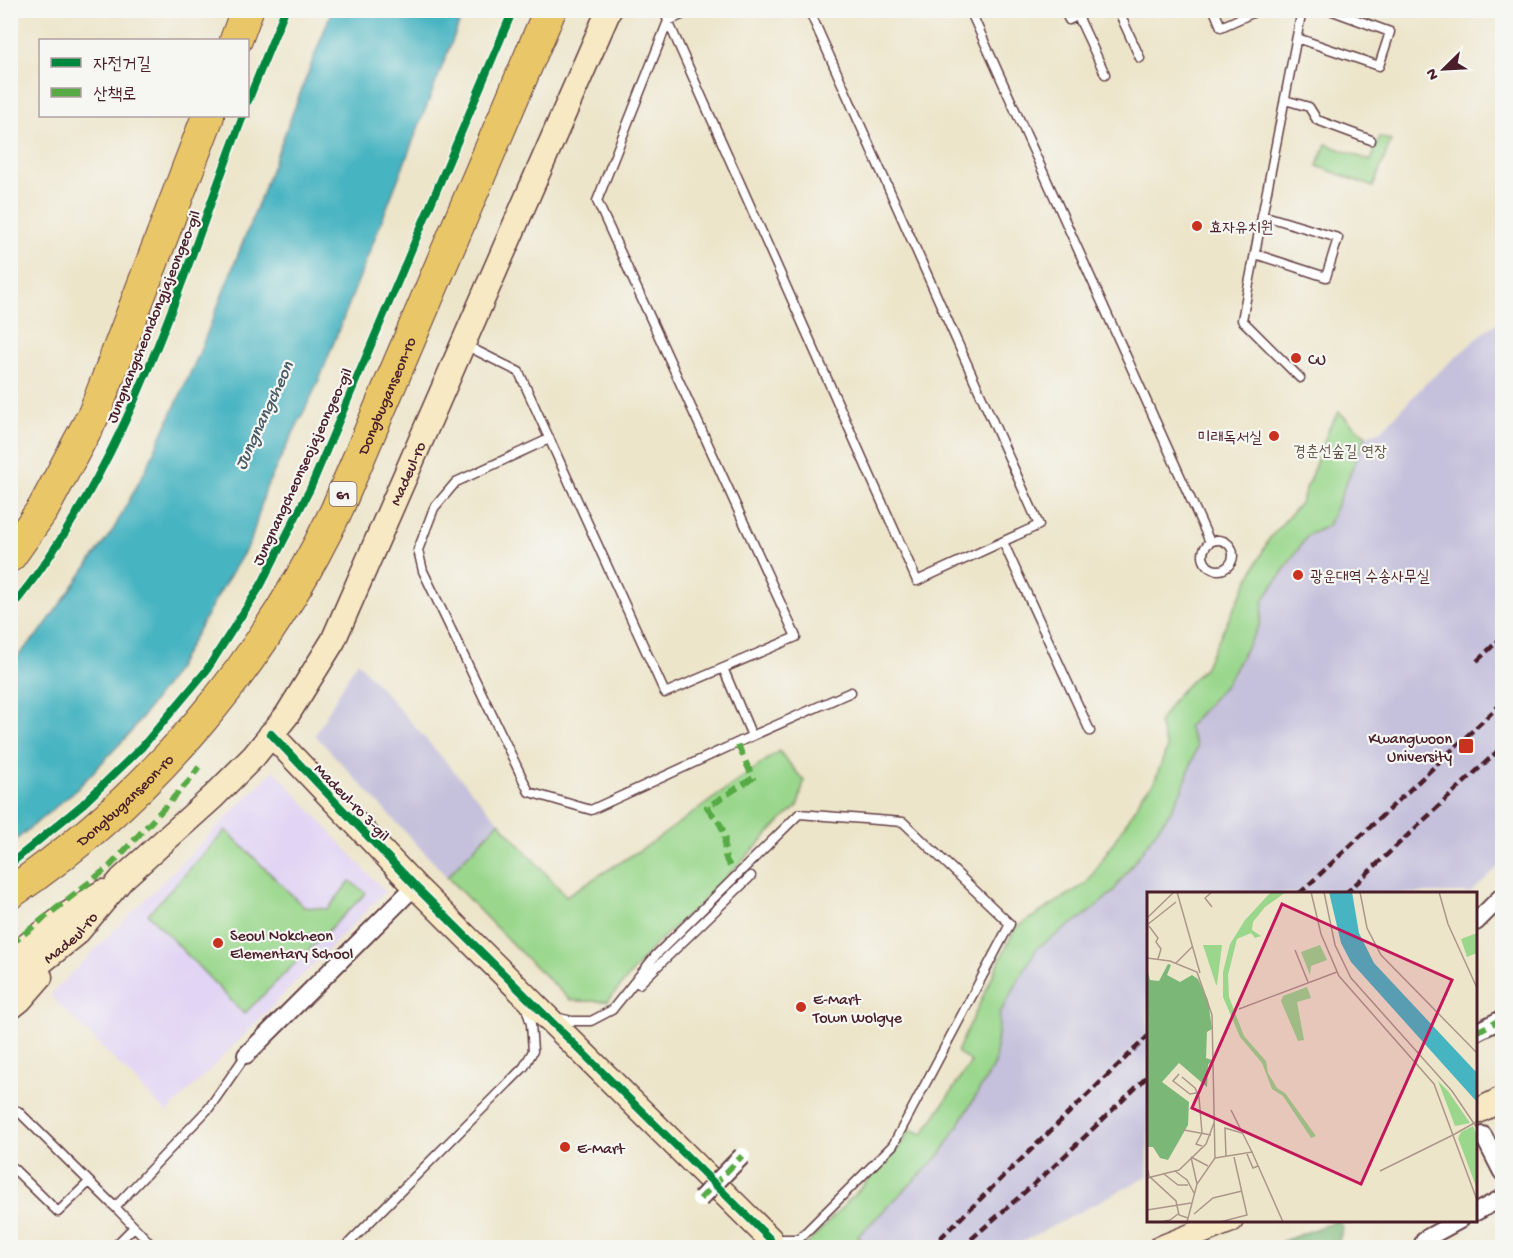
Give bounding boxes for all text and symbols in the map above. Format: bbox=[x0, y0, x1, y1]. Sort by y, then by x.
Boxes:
legend bbox=[39, 39, 249, 117]
north arrow bbox=[1414, 39, 1474, 99]
text: 자전거길 bbox=[93, 55, 151, 76]
text: N bbox=[1422, 65, 1444, 82]
text: 산책로 bbox=[93, 85, 136, 106]
street label: Jungnangcheondongjajeongeo-gil bbox=[104, 208, 207, 426]
marker: 효자유치원 bbox=[1190, 219, 1204, 233]
place label: 효자유치원 bbox=[1209, 220, 1273, 239]
street label: Dongbuganseon-ro bbox=[355, 335, 422, 459]
marker: CU bbox=[1289, 351, 1303, 365]
place label: CU bbox=[1308, 352, 1326, 371]
water label: Jungnangcheon bbox=[231, 358, 300, 474]
street label: Jungnangcheonseojajeongeo-gil bbox=[250, 366, 358, 569]
marker: 미래독서실 bbox=[1267, 429, 1281, 443]
place label: 미래독서실 bbox=[1198, 430, 1262, 449]
street label: Madeul-ro bbox=[387, 440, 432, 509]
park label: 경춘선숲길 연장 bbox=[1293, 443, 1387, 463]
road number: 61 bbox=[330, 482, 356, 506]
marker: 광운대역 수송사무실 bbox=[1291, 568, 1305, 582]
place label: 광운대역 수송사무실 bbox=[1310, 568, 1430, 588]
place label: Kwangwoon University bbox=[1369, 731, 1452, 768]
marker: Kwangwoon University bbox=[1457, 737, 1475, 755]
street label: Dongbuganseon-ro bbox=[73, 752, 179, 853]
street label: Madeul-ro 3-gil bbox=[309, 761, 392, 846]
inset map bbox=[1147, 892, 1477, 1222]
street label: Madeul-ro bbox=[41, 909, 103, 970]
place label: Seoul Nokcheon Elementary School bbox=[230, 928, 353, 965]
marker: Seoul Nokcheon Elementary School bbox=[211, 936, 225, 950]
place label: E-Mart Town Wolgye bbox=[812, 992, 903, 1029]
marker: E-Mart Town Wolgye bbox=[794, 1000, 808, 1014]
marker: E-Mart bbox=[558, 1140, 572, 1154]
place label: E-Mart bbox=[577, 1141, 626, 1160]

